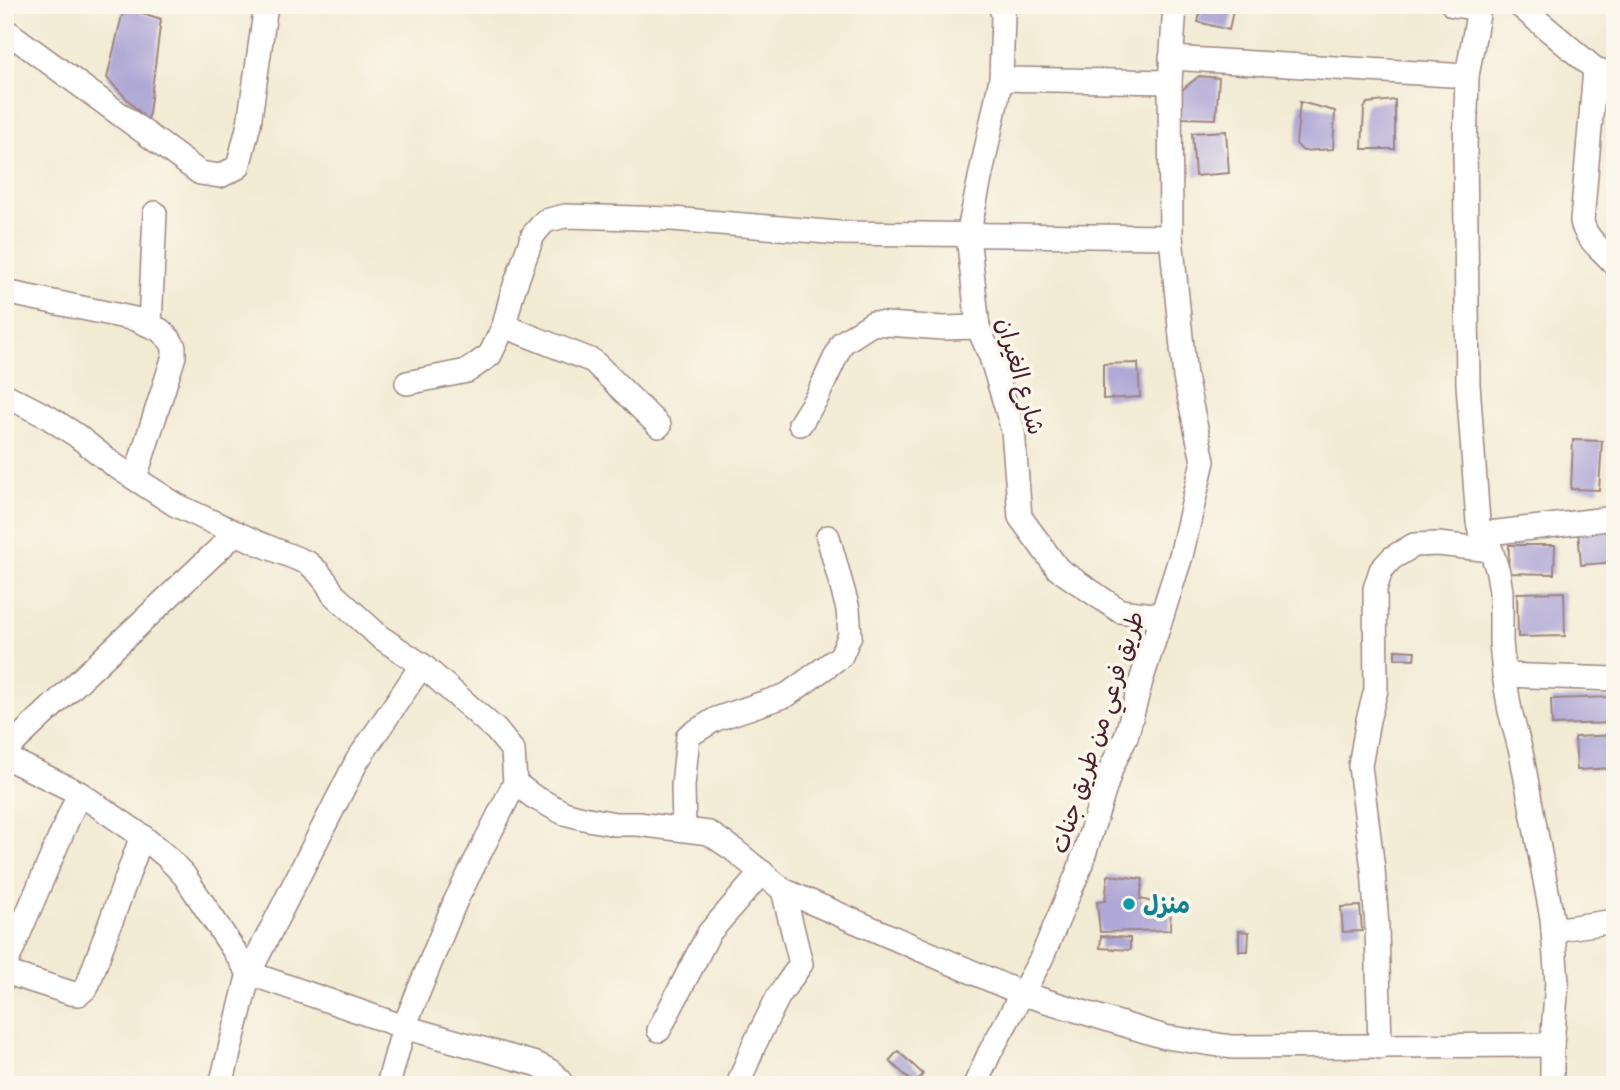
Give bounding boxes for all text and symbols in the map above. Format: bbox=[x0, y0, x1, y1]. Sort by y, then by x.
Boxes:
street label: شارع الغيران bbox=[988, 314, 1052, 439]
street label: طريق فرعي من طريق جنات bbox=[1044, 607, 1157, 859]
place label: منزل bbox=[1143, 890, 1190, 919]
marker: منزل bbox=[1121, 896, 1137, 912]

